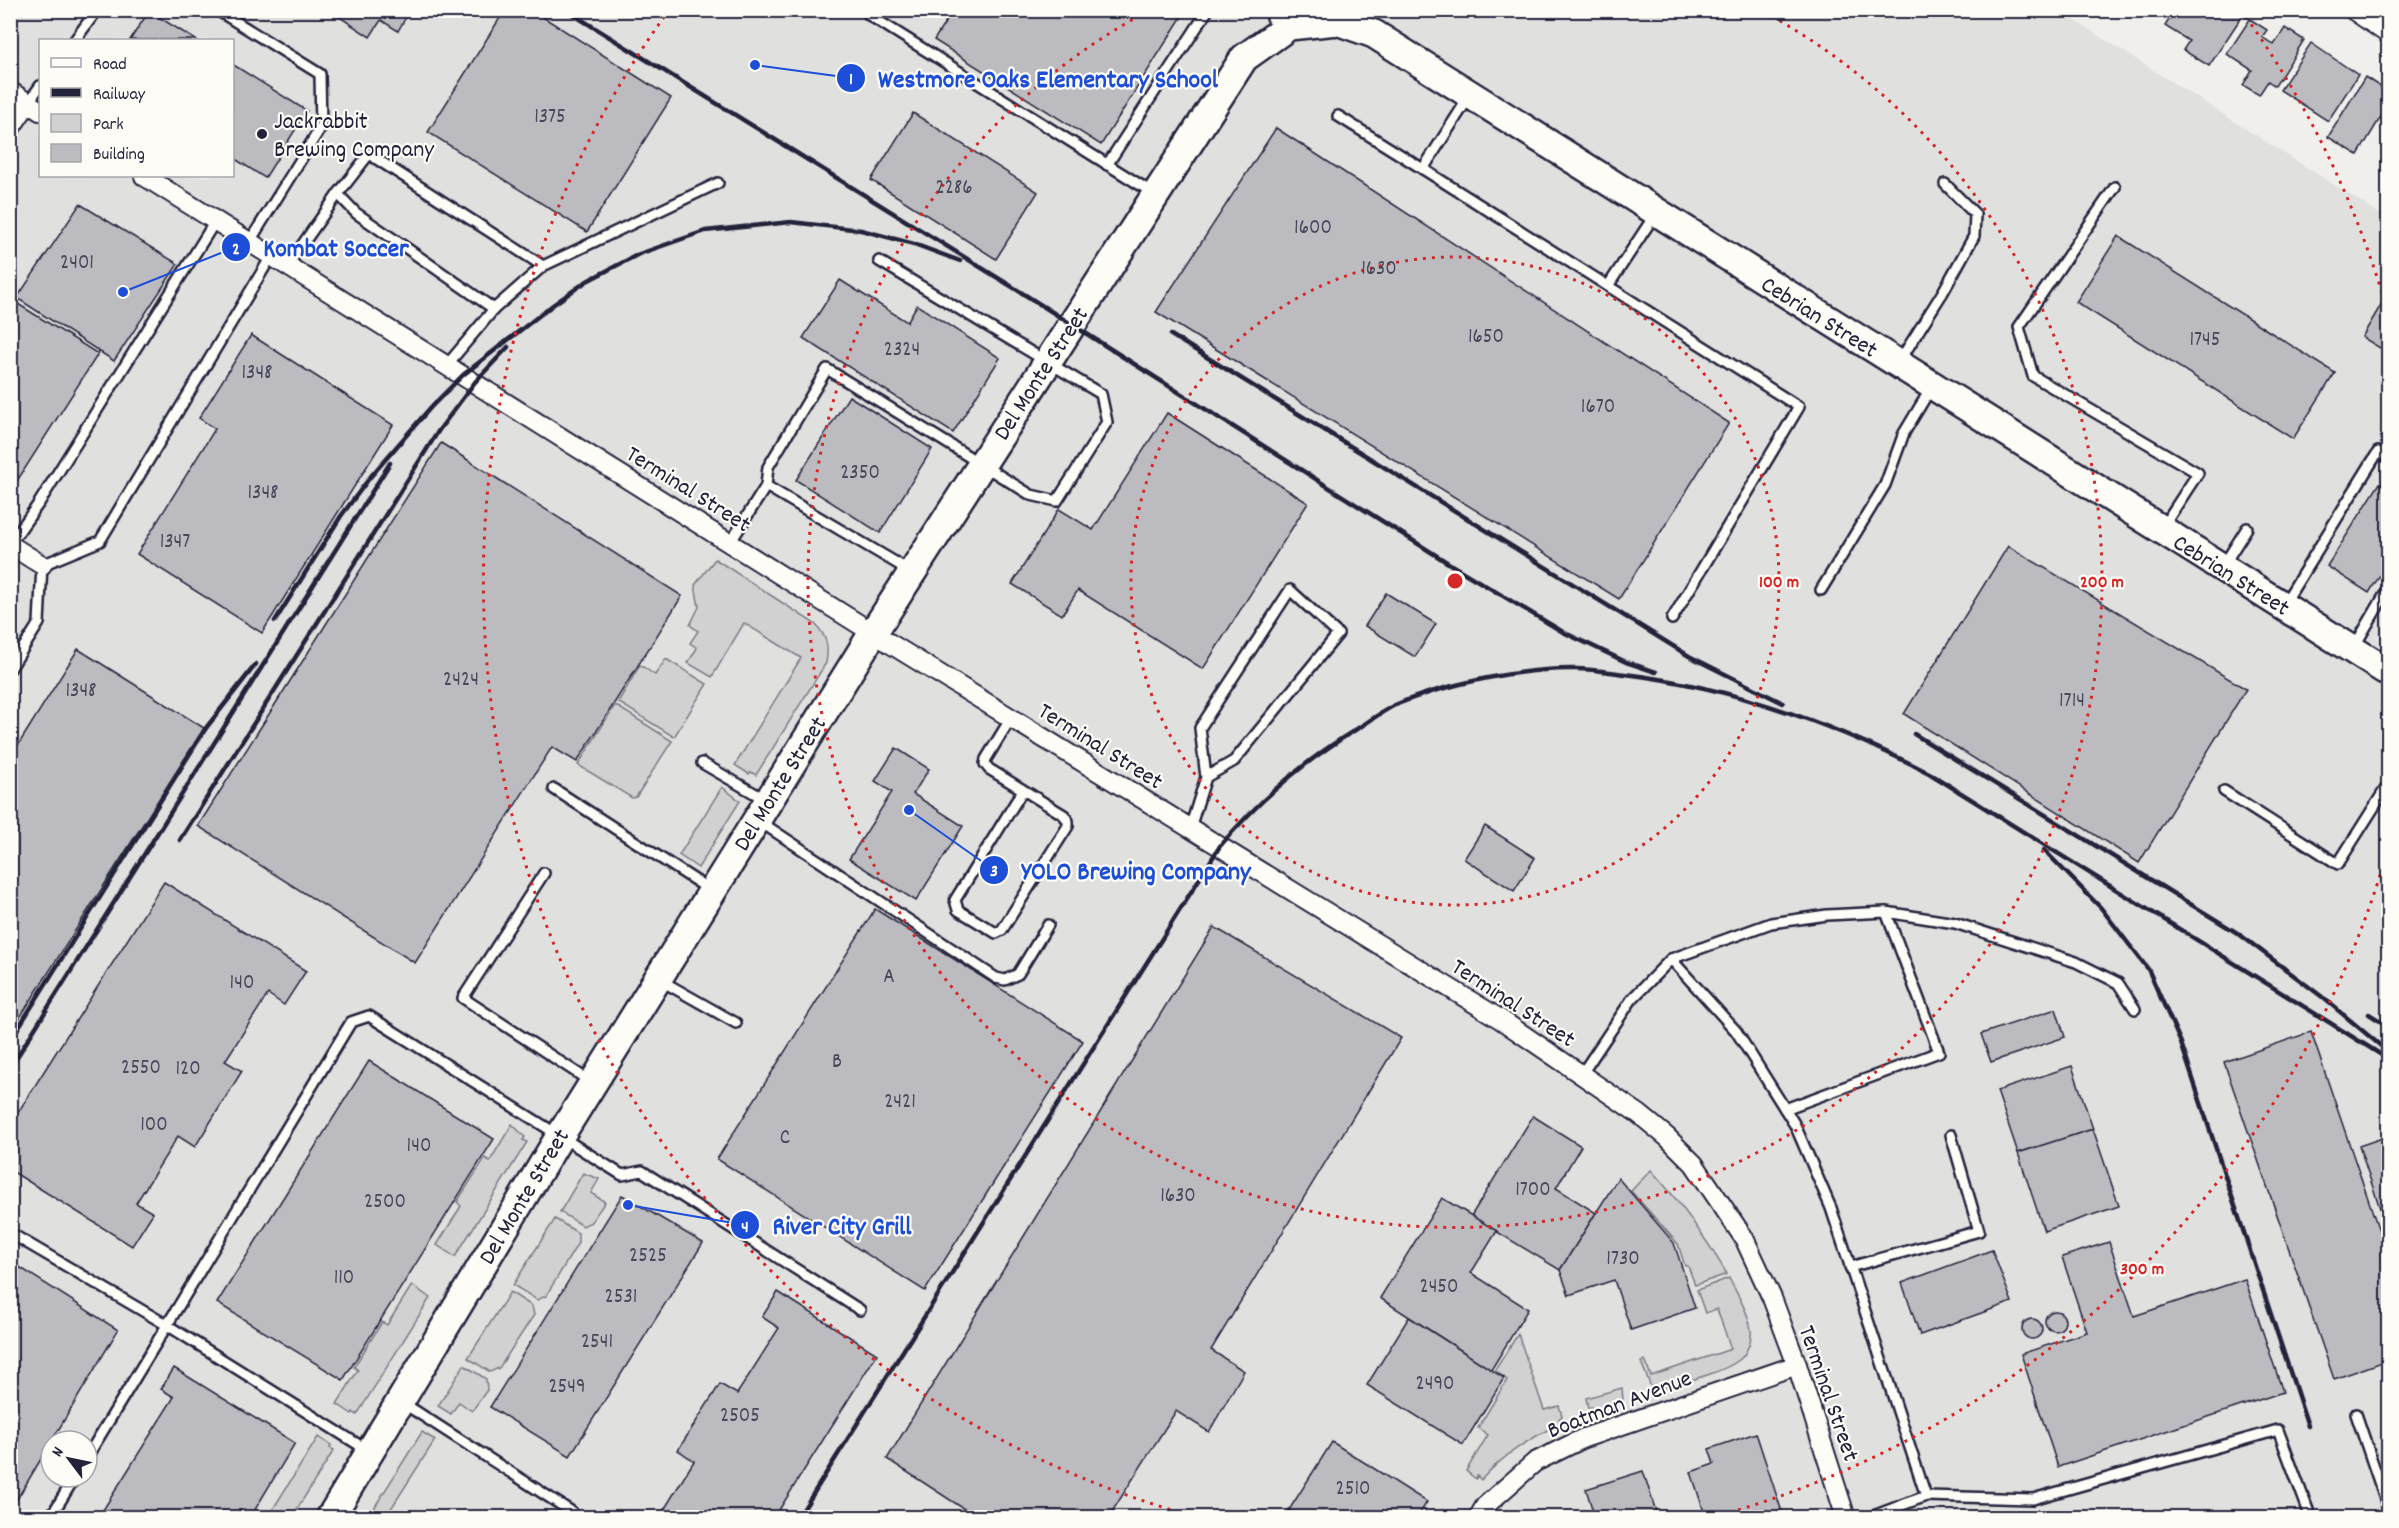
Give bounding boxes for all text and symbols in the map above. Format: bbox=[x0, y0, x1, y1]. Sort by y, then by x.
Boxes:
legend bbox=[39, 39, 234, 177]
text: Road bbox=[93, 53, 127, 78]
callout: Westmore Oaks Elementary School bbox=[836, 56, 1230, 100]
text: Westmore Oaks Elementary School bbox=[878, 63, 1219, 100]
text: 1 bbox=[849, 68, 853, 93]
text: Railway bbox=[93, 83, 146, 108]
house number: 1375 bbox=[534, 103, 566, 133]
place label: Jackrabbit Brewing Company bbox=[274, 106, 435, 168]
text: Park bbox=[93, 113, 124, 138]
marker: Jackrabbit Brewing Company bbox=[255, 127, 269, 141]
text: Building bbox=[93, 143, 145, 168]
house number: 2286 bbox=[935, 174, 973, 204]
house number: 1600 bbox=[1294, 214, 1332, 244]
callout: Kombat Soccer bbox=[221, 225, 420, 269]
text: Kombat Soccer bbox=[263, 232, 409, 269]
text: 2 bbox=[232, 238, 240, 263]
house number: 2401 bbox=[60, 249, 94, 279]
house number: 1630 bbox=[1361, 255, 1397, 285]
street label: Cebrian Street bbox=[1753, 269, 1884, 368]
street label: Del Monte Street bbox=[987, 301, 1099, 448]
house number: 1650 bbox=[1468, 323, 1504, 353]
house number: 1745 bbox=[2189, 326, 2221, 356]
house number: 2324 bbox=[884, 336, 920, 366]
house number: 1348 bbox=[241, 359, 273, 389]
house number: 1670 bbox=[1581, 393, 1615, 423]
street label: Terminal Street bbox=[618, 439, 757, 543]
house number: 2350 bbox=[840, 459, 880, 489]
house number: 1348 bbox=[247, 479, 279, 509]
street label: Cebrian Street bbox=[2165, 527, 2296, 626]
house number: 1347 bbox=[160, 528, 190, 558]
centre of rings bbox=[1445, 571, 1465, 591]
text: 100 m bbox=[1759, 571, 1799, 596]
text: 200 m bbox=[2080, 571, 2124, 596]
house number: 2424 bbox=[443, 666, 479, 696]
house number: 1348 bbox=[65, 677, 97, 707]
house number: 1714 bbox=[2059, 687, 2085, 717]
street label: Terminal Street bbox=[1030, 696, 1169, 800]
street label: Del Monte Street bbox=[727, 710, 837, 859]
callout: YOLO Brewing Company bbox=[979, 848, 1263, 892]
text: YOLO Brewing Company bbox=[1020, 855, 1252, 892]
text: 3 bbox=[990, 860, 998, 885]
street label: Terminal Street bbox=[1444, 952, 1581, 1057]
house number: A bbox=[883, 963, 895, 993]
house number: 140 bbox=[230, 969, 254, 999]
house number: B bbox=[832, 1048, 842, 1078]
house number: 2550 bbox=[121, 1054, 161, 1084]
house number: 120 bbox=[175, 1055, 201, 1085]
house number: 2421 bbox=[884, 1088, 916, 1118]
house number: 100 bbox=[140, 1111, 168, 1141]
street label: Del Monte Street bbox=[472, 1123, 580, 1272]
house number: C bbox=[780, 1124, 790, 1154]
house number: 140 bbox=[407, 1132, 431, 1162]
house number: 1700 bbox=[1515, 1176, 1551, 1206]
house number: 1630 bbox=[1160, 1182, 1196, 1212]
house number: 2500 bbox=[364, 1188, 406, 1218]
callout: River City Grill bbox=[730, 1203, 923, 1247]
text: River City Grill bbox=[773, 1210, 912, 1247]
text: 4 bbox=[741, 1216, 749, 1241]
house number: 2525 bbox=[629, 1242, 667, 1272]
house number: 1730 bbox=[1606, 1245, 1640, 1275]
text: 300 m bbox=[2120, 1258, 2164, 1283]
house number: 110 bbox=[334, 1264, 354, 1294]
house number: 2450 bbox=[1419, 1273, 1459, 1303]
house number: 2531 bbox=[605, 1283, 637, 1313]
street label: Terminal Street bbox=[1788, 1321, 1866, 1467]
house number: 2541 bbox=[581, 1328, 613, 1358]
street label: Boatman Avenue bbox=[1543, 1363, 1697, 1449]
house number: 2490 bbox=[1416, 1370, 1454, 1400]
house number: 2549 bbox=[548, 1373, 586, 1403]
house number: 2505 bbox=[720, 1402, 760, 1432]
north arrow bbox=[39, 1429, 99, 1489]
text: N bbox=[47, 1443, 70, 1462]
house number: 2510 bbox=[1336, 1475, 1370, 1505]

